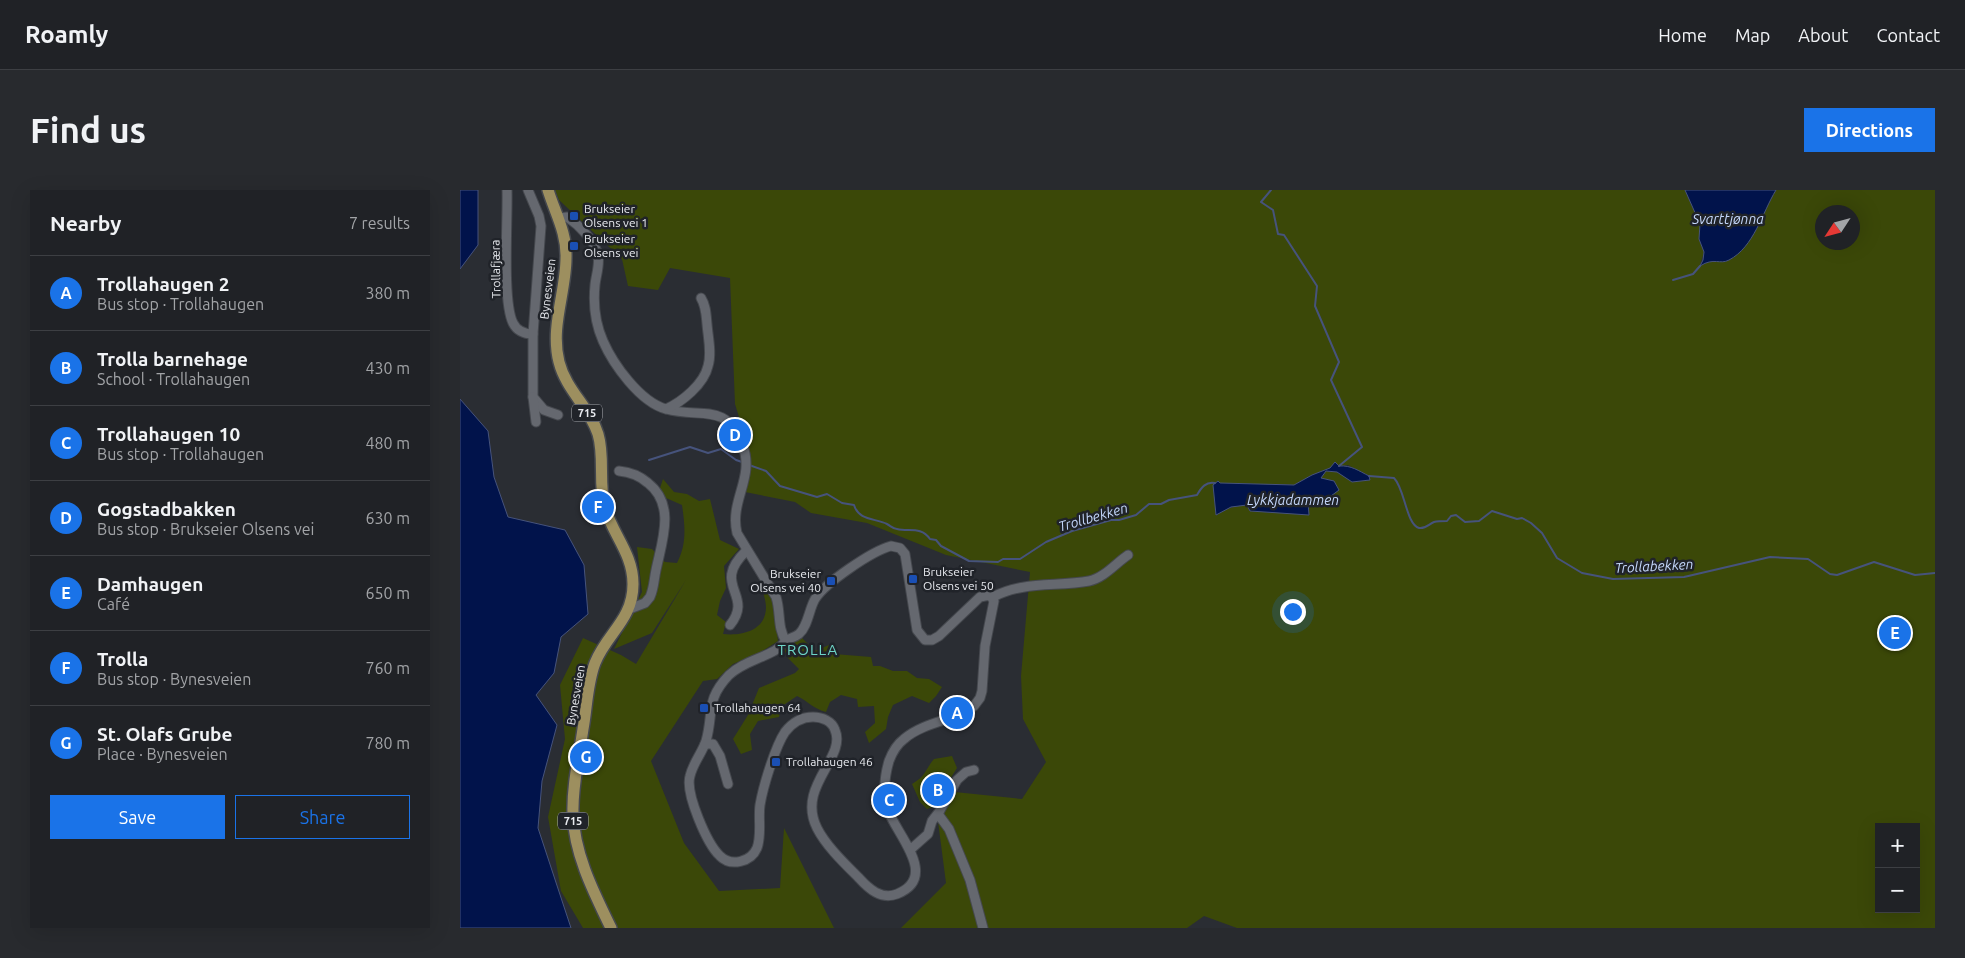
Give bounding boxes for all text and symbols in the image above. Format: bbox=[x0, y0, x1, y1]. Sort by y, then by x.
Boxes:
text: Roamly bbox=[25, 21, 108, 48]
text: Home bbox=[1658, 25, 1707, 45]
text: Map bbox=[1735, 25, 1770, 45]
text: About bbox=[1798, 25, 1848, 45]
text: Contact bbox=[1876, 25, 1940, 45]
button: Directions bbox=[1804, 108, 1935, 152]
text: Find us bbox=[30, 110, 146, 150]
place label: Brukseier Olsens vei 1 bbox=[584, 202, 648, 229]
north arrow bbox=[1815, 205, 1860, 250]
marker: Brukseier Olsens vei 1 bbox=[568, 210, 580, 222]
text: Nearby bbox=[50, 211, 121, 235]
water label: Svarttjønna bbox=[1691, 211, 1764, 227]
text: 7 results bbox=[349, 214, 410, 232]
place label: Brukseier Olsens vei bbox=[584, 232, 639, 259]
street label: Trollafjæra bbox=[488, 240, 503, 299]
marker: Brukseier Olsens vei bbox=[568, 240, 580, 252]
street label: Bynesveien bbox=[537, 258, 558, 320]
text: Trollahaugen 2 bbox=[97, 273, 229, 295]
text: A bbox=[60, 284, 72, 302]
text: 380 m bbox=[365, 284, 410, 302]
text: Bus stop · Trollahaugen bbox=[97, 295, 264, 313]
text: Trolla barnehage bbox=[97, 348, 248, 370]
text: B bbox=[61, 359, 71, 377]
text: 430 m bbox=[365, 359, 410, 377]
text: School · Trollahaugen bbox=[97, 370, 250, 388]
road number: 715 bbox=[572, 404, 602, 422]
pin: D bbox=[719, 416, 751, 454]
text: Trollahaugen 10 bbox=[97, 423, 240, 445]
text: C bbox=[61, 434, 71, 452]
text: 480 m bbox=[365, 434, 410, 452]
text: Bus stop · Trollahaugen bbox=[97, 445, 264, 463]
pin: F bbox=[582, 488, 614, 526]
water label: Lykkjadammen bbox=[1247, 492, 1339, 508]
text: Gogstadbakken bbox=[97, 498, 236, 520]
water label: Trollbekken bbox=[1056, 499, 1130, 535]
text: D bbox=[60, 509, 72, 527]
text: 630 m bbox=[365, 509, 410, 527]
text: Bus stop · Brukseier Olsens vei bbox=[97, 520, 314, 538]
water label: Trollabekken bbox=[1614, 556, 1694, 576]
place label: Brukseier Olsens vei 50 bbox=[923, 565, 994, 592]
place label: Brukseier Olsens vei 40 bbox=[750, 567, 821, 594]
text: Damhaugen bbox=[97, 573, 203, 595]
marker: Brukseier Olsens vei 50 bbox=[907, 573, 919, 585]
marker: Brukseier Olsens vei 40 bbox=[825, 575, 837, 587]
text: E bbox=[61, 584, 71, 602]
text: 650 m bbox=[365, 584, 410, 602]
text: Café bbox=[97, 595, 130, 613]
your location bbox=[1280, 599, 1306, 625]
pin: E bbox=[1879, 614, 1911, 652]
district label: TROLLA bbox=[778, 641, 838, 658]
text: Trolla bbox=[97, 648, 148, 670]
text: F bbox=[62, 659, 71, 677]
text: 760 m bbox=[365, 659, 410, 677]
street label: Bynesveien bbox=[564, 664, 587, 726]
text: Bus stop · Bynesveien bbox=[97, 670, 251, 688]
pin: A bbox=[941, 694, 973, 732]
place label: Trollahaugen 64 bbox=[714, 701, 801, 714]
marker: Trollahaugen 64 bbox=[698, 702, 710, 714]
text: St. Olafs Grube bbox=[97, 723, 232, 745]
text: G bbox=[60, 734, 72, 752]
text: 780 m bbox=[365, 734, 410, 752]
pin: G bbox=[570, 738, 602, 776]
text: Place · Bynesveien bbox=[97, 745, 228, 763]
place label: Trollahaugen 46 bbox=[786, 755, 873, 768]
marker: Trollahaugen 46 bbox=[770, 756, 782, 768]
pin: B bbox=[922, 771, 954, 809]
pin: C bbox=[873, 781, 905, 819]
button: Save bbox=[50, 795, 225, 839]
button: Share bbox=[235, 795, 410, 839]
road number: 715 bbox=[558, 812, 588, 830]
map controls bbox=[1875, 823, 1920, 913]
button: + bbox=[1875, 823, 1920, 868]
button: − bbox=[1875, 868, 1920, 913]

